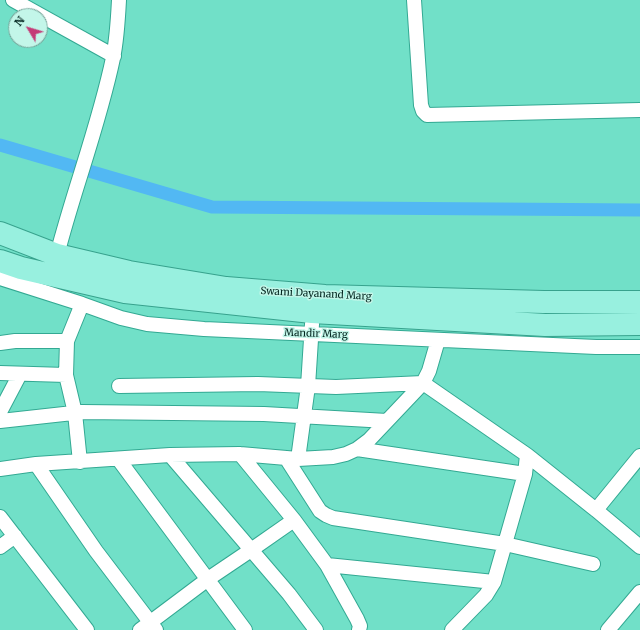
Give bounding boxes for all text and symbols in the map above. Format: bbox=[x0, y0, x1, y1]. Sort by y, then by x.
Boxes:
north arrow bbox=[8, 8, 48, 48]
text: N bbox=[11, 13, 28, 29]
street label: Swami Dayanand Marg bbox=[260, 285, 372, 303]
street label: Mandir Marg bbox=[284, 327, 348, 341]

